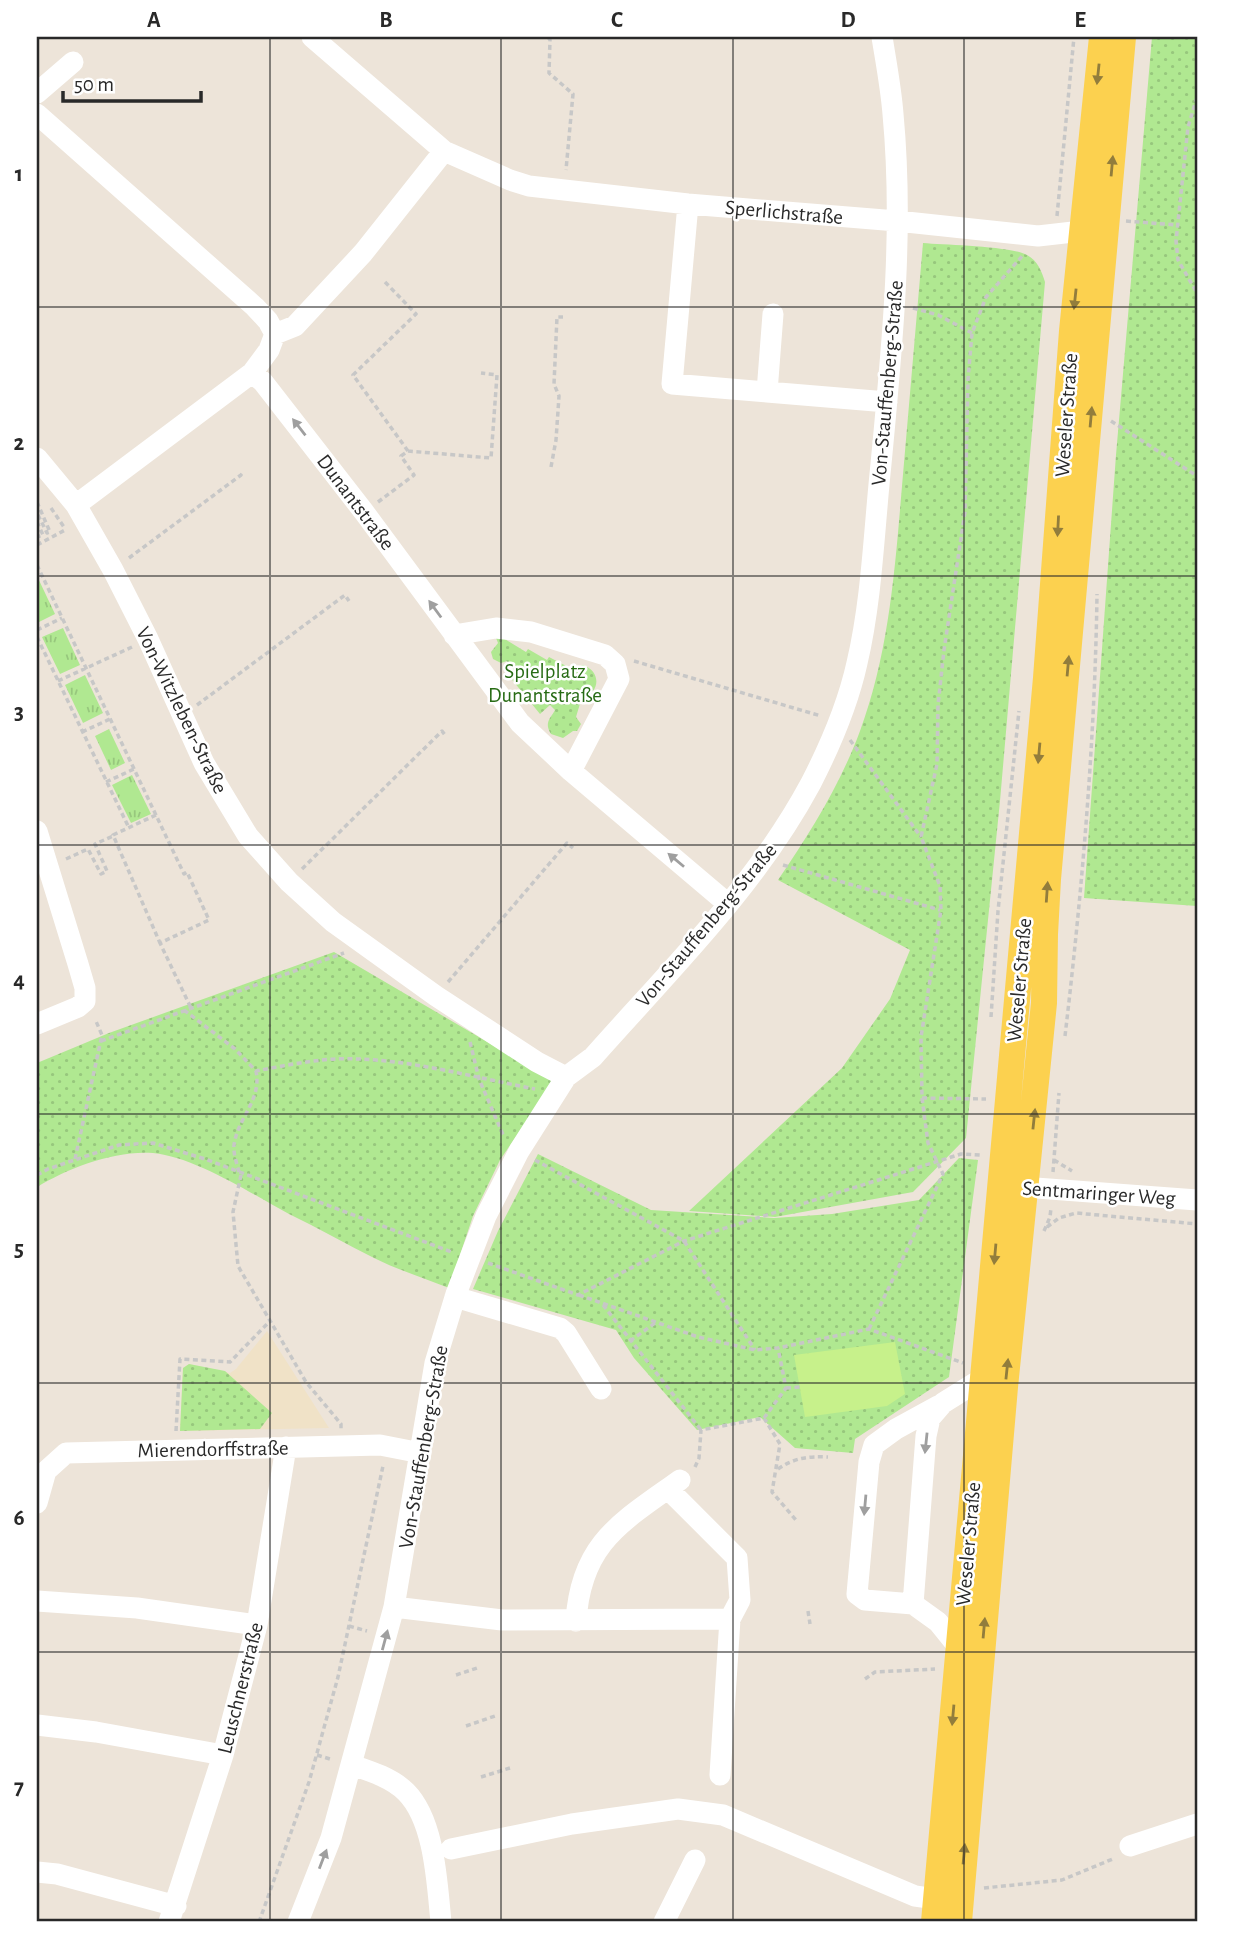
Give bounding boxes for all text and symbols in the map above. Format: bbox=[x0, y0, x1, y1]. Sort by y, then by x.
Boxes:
text: A bbox=[147, 9, 161, 32]
text: B bbox=[379, 9, 393, 32]
text: C bbox=[611, 9, 623, 32]
text: D bbox=[840, 9, 856, 32]
text: E bbox=[1074, 9, 1086, 32]
scale bar bbox=[63, 60, 201, 104]
one-way arrow bbox=[1093, 63, 1104, 85]
text: 50 m bbox=[74, 74, 114, 95]
one-way arrow bbox=[1107, 155, 1118, 177]
text: 1 bbox=[15, 163, 23, 186]
street label: Sperlichstraße bbox=[724, 197, 844, 228]
street label: Von-Stauffenberg-Straße bbox=[868, 279, 907, 487]
one-way arrow bbox=[1070, 288, 1081, 310]
street label: Weseler Straße bbox=[1052, 352, 1081, 478]
one-way arrow bbox=[1085, 406, 1096, 428]
one-way arrow bbox=[291, 419, 306, 437]
text: 2 bbox=[14, 432, 25, 455]
street label: Dunantstraße bbox=[313, 450, 398, 554]
one-way arrow bbox=[1053, 515, 1064, 537]
one-way arrow bbox=[428, 600, 442, 618]
street label: Von-Witzleben-Straße bbox=[132, 624, 231, 797]
one-way arrow bbox=[1063, 654, 1074, 676]
park label: Spielplatz Dunantstraße bbox=[488, 661, 602, 706]
text: 3 bbox=[14, 701, 24, 724]
one-way arrow bbox=[1033, 742, 1044, 764]
street label: Von-Stauffenberg-Straße bbox=[632, 840, 781, 1011]
one-way arrow bbox=[668, 853, 685, 868]
one-way arrow bbox=[1042, 881, 1053, 903]
street label: Weseler Straße bbox=[1004, 917, 1035, 1043]
text: 4 bbox=[13, 969, 25, 992]
one-way arrow bbox=[1028, 1108, 1039, 1130]
street label: Sentmaringer Weg bbox=[1022, 1178, 1177, 1209]
text: 5 bbox=[14, 1238, 24, 1261]
one-way arrow bbox=[989, 1243, 1000, 1265]
street label: Von-Stauffenberg-Straße bbox=[395, 1344, 452, 1550]
one-way arrow bbox=[1002, 1357, 1013, 1379]
one-way arrow bbox=[920, 1432, 931, 1454]
street label: Mierendorffstraße bbox=[137, 1438, 289, 1461]
street label: Weseler Straße bbox=[953, 1481, 984, 1607]
one-way arrow bbox=[859, 1494, 870, 1516]
text: 6 bbox=[13, 1507, 25, 1530]
one-way arrow bbox=[979, 1616, 990, 1638]
street label: Leuschnerstraße bbox=[214, 1620, 267, 1756]
one-way arrow bbox=[380, 1629, 391, 1651]
one-way arrow bbox=[947, 1705, 958, 1727]
text: 7 bbox=[14, 1776, 24, 1799]
one-way arrow bbox=[959, 1843, 970, 1865]
one-way arrow bbox=[318, 1848, 329, 1869]

